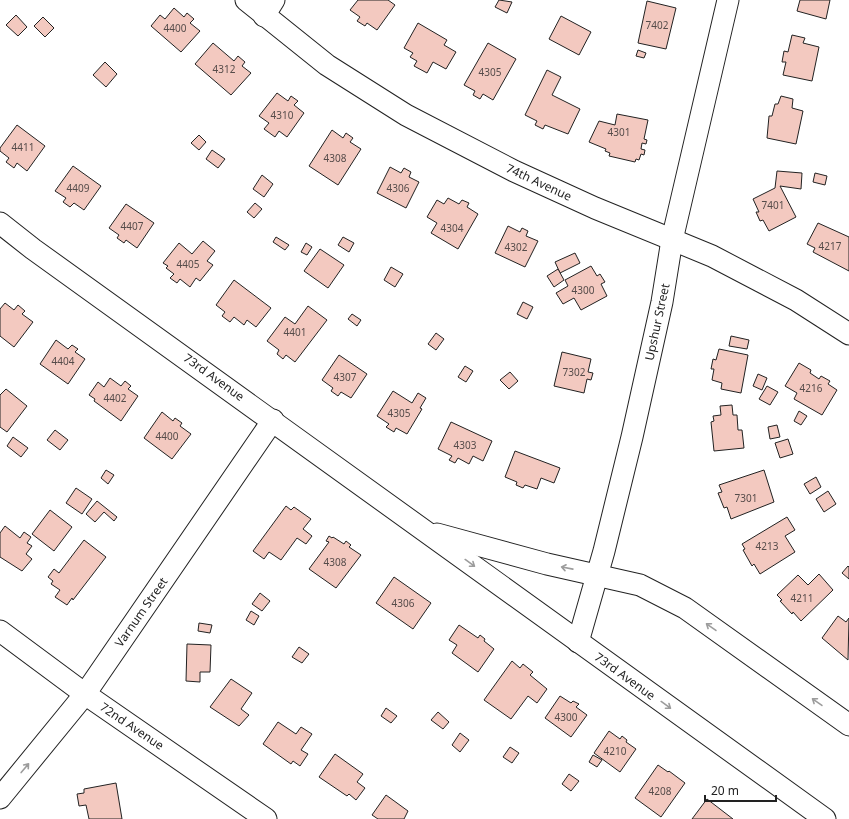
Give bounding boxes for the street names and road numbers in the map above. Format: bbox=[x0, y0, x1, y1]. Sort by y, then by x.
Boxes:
street label: 74th Avenue bbox=[503, 159, 575, 205]
street label: Upshur Street bbox=[641, 281, 674, 362]
street label: 73rd Avenue bbox=[180, 349, 248, 405]
street label: Varnum Street bbox=[111, 573, 172, 650]
street label: 73rd Avenue bbox=[591, 648, 659, 704]
street label: 72nd Avenue bbox=[97, 698, 168, 754]

